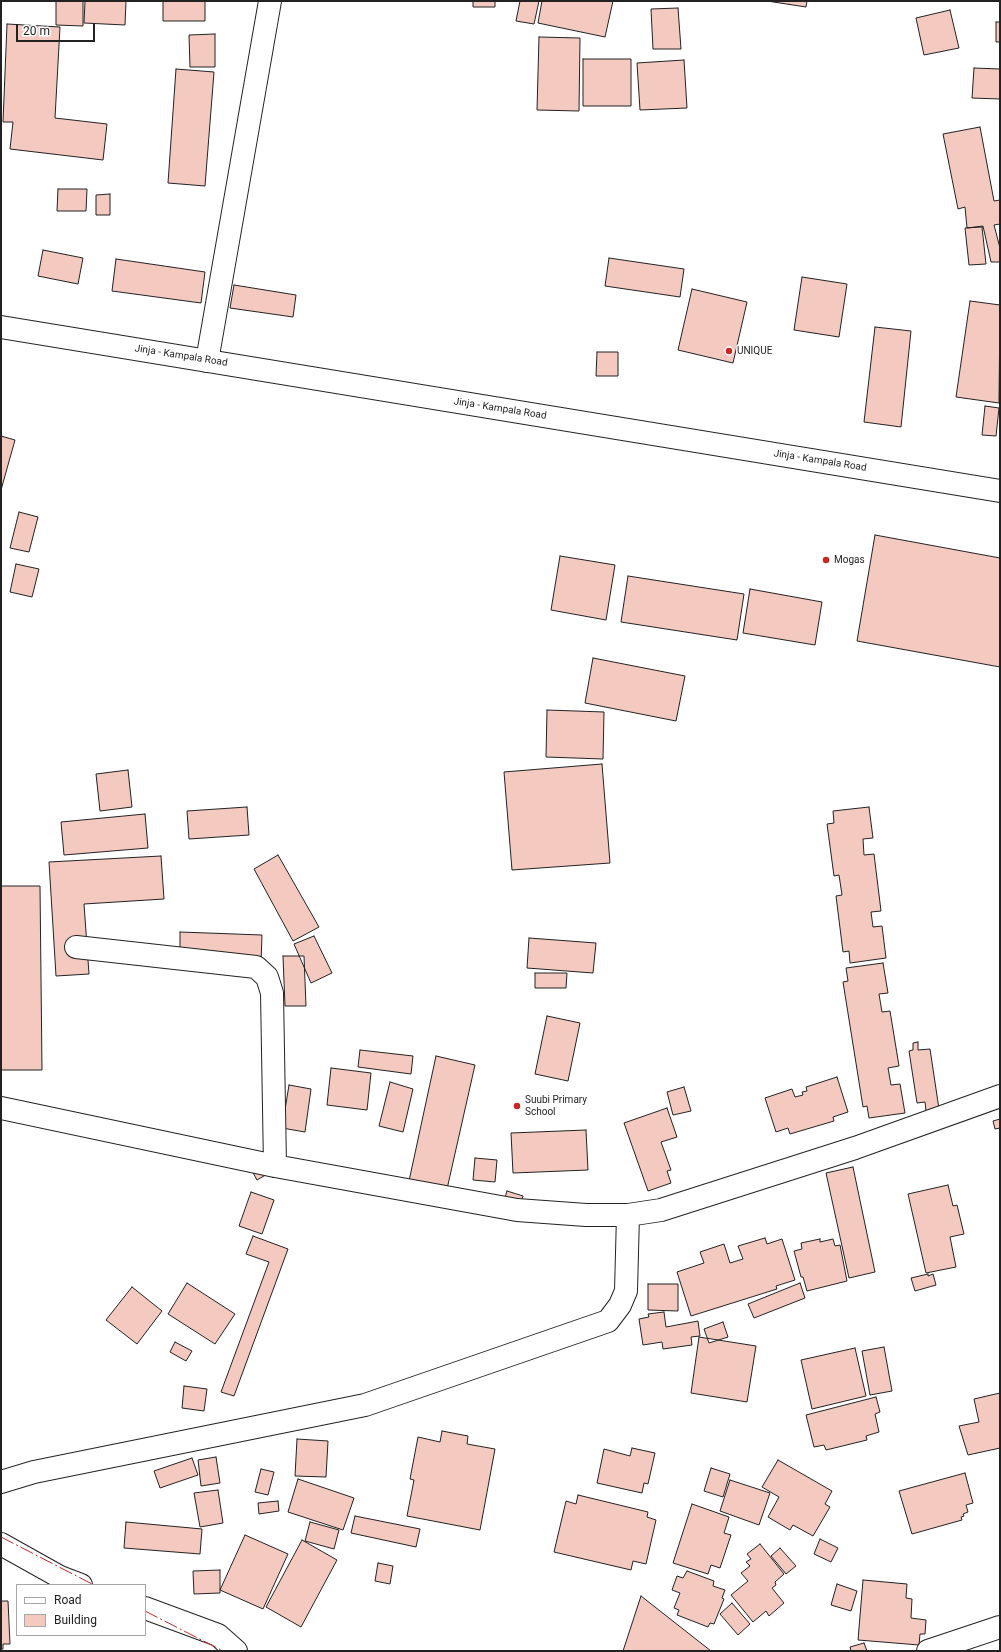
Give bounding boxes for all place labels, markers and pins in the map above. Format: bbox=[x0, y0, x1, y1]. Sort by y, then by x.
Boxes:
place label: UNIQUE bbox=[737, 345, 772, 357]
marker: UNIQUE bbox=[724, 346, 734, 356]
place label: Mogas bbox=[834, 554, 865, 566]
marker: Mogas bbox=[821, 555, 831, 565]
place label: Suubi Primary School bbox=[525, 1094, 587, 1118]
marker: Suubi Primary School bbox=[512, 1101, 522, 1111]

